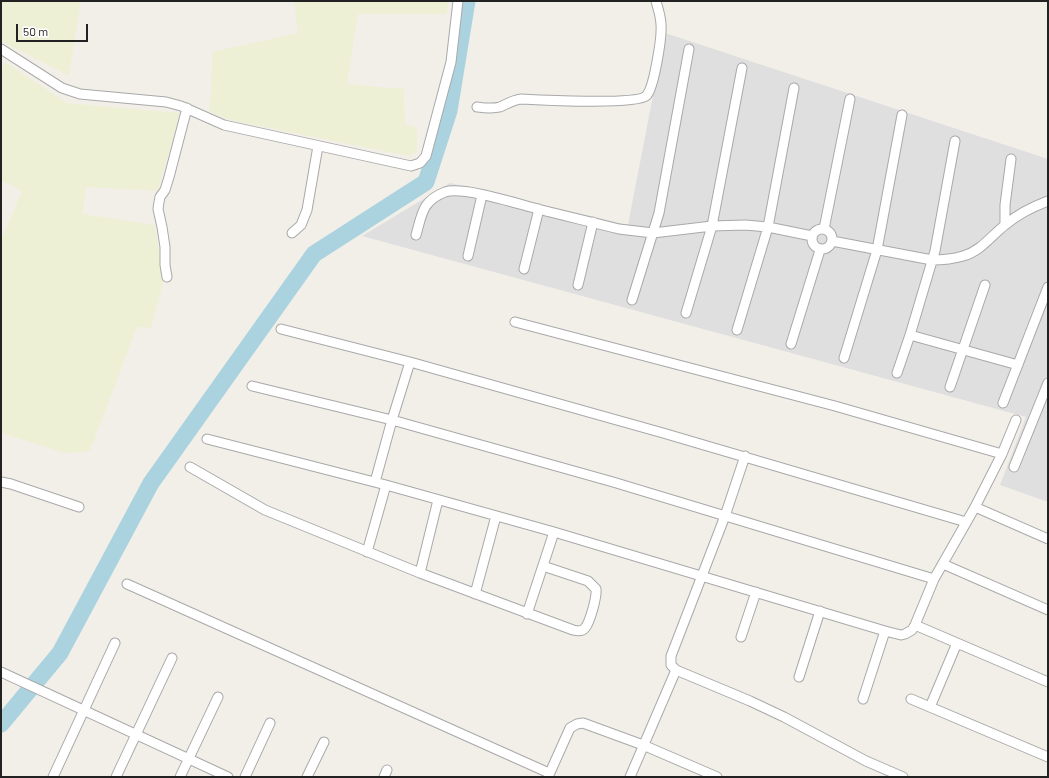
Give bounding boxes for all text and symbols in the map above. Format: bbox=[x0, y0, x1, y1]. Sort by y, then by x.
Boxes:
scale bar bbox=[18, 16, 90, 42]
text: 50 m bbox=[23, 24, 48, 38]

